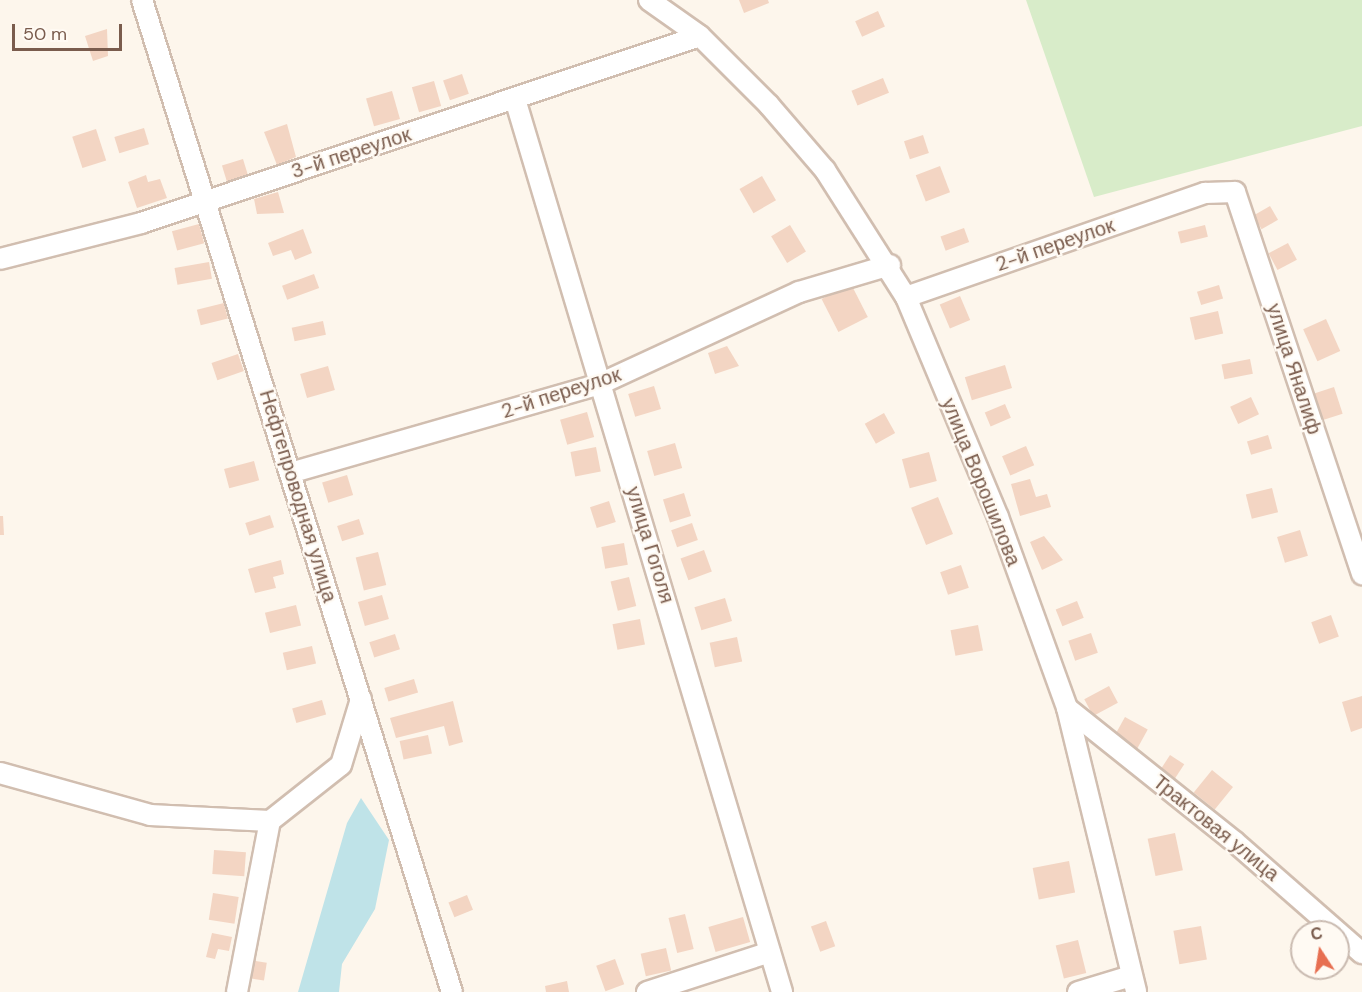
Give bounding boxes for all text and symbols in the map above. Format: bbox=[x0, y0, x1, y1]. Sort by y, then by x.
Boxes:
scale bar bbox=[15, 12, 124, 50]
text: 50 m bbox=[23, 22, 67, 46]
street label: 3-й переулок bbox=[288, 122, 414, 184]
street label: 2-й переулок bbox=[992, 213, 1118, 277]
street label: улица Яналиф bbox=[1262, 301, 1326, 437]
street label: 2-й переулок bbox=[498, 362, 624, 424]
street label: Нефтепроводная улица bbox=[254, 387, 342, 605]
street label: улица Ворошилова bbox=[936, 395, 1026, 569]
street label: улица Гоголя bbox=[621, 484, 679, 606]
street label: Трактовая улица bbox=[1148, 770, 1284, 886]
north arrow bbox=[1290, 920, 1350, 980]
text: С bbox=[1309, 922, 1324, 945]

